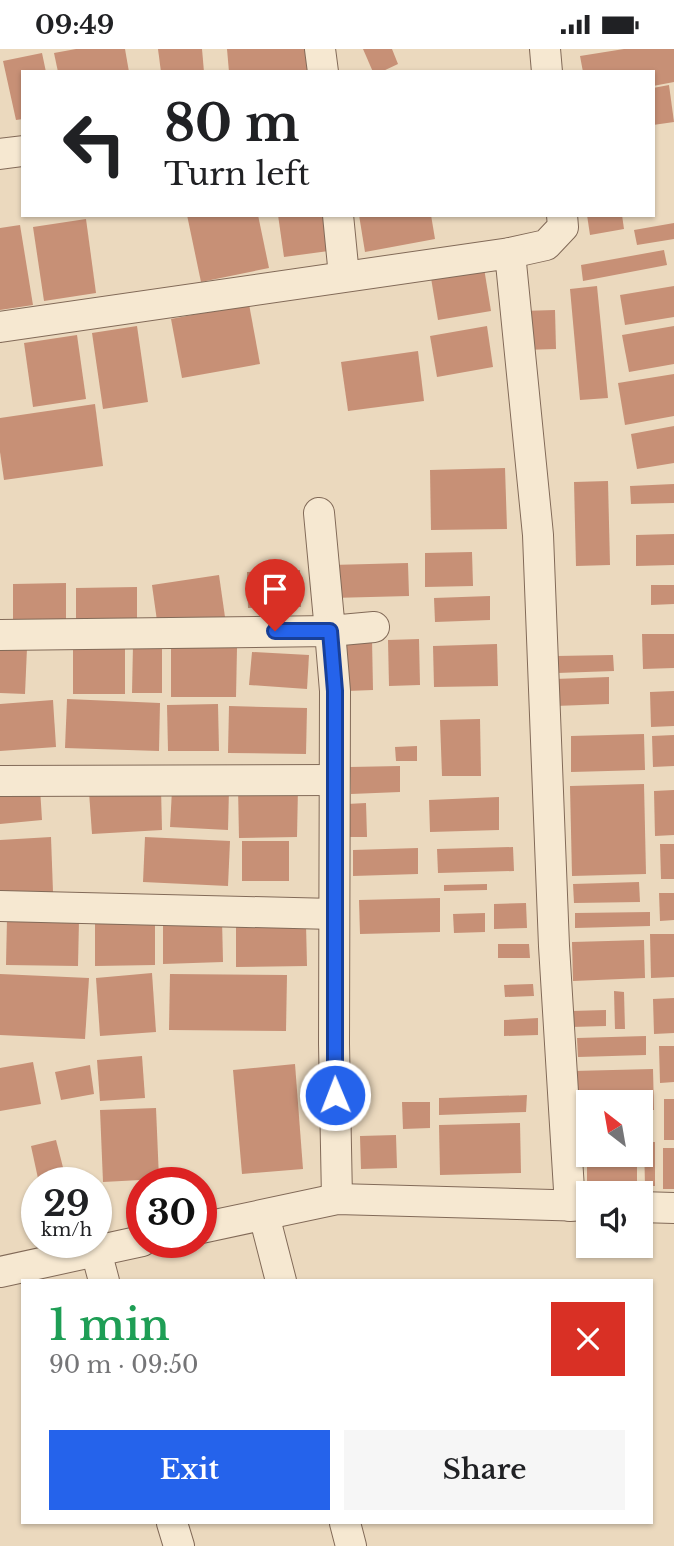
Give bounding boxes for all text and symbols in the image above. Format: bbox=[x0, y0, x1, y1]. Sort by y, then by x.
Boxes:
text: 09:49 bbox=[35, 9, 114, 41]
text: 80 m bbox=[164, 93, 299, 154]
icon: left bbox=[49, 98, 140, 189]
text: Turn left bbox=[164, 154, 310, 194]
pin bbox=[245, 559, 305, 631]
icon: arrive bbox=[256, 570, 294, 608]
position arrow bbox=[298, 1058, 372, 1132]
north arrow bbox=[576, 1090, 653, 1167]
map controls bbox=[576, 1090, 653, 1258]
speed limit sign: 30 bbox=[126, 1167, 217, 1258]
button: sound bbox=[576, 1181, 653, 1258]
text: 29 bbox=[43, 1182, 90, 1225]
text: km/h bbox=[41, 1219, 92, 1241]
text: 1 min bbox=[49, 1299, 170, 1351]
button: close bbox=[551, 1302, 625, 1376]
text: 90 m · 09:50 bbox=[49, 1351, 199, 1379]
button: Exit bbox=[49, 1430, 330, 1510]
button: Share bbox=[344, 1430, 625, 1510]

